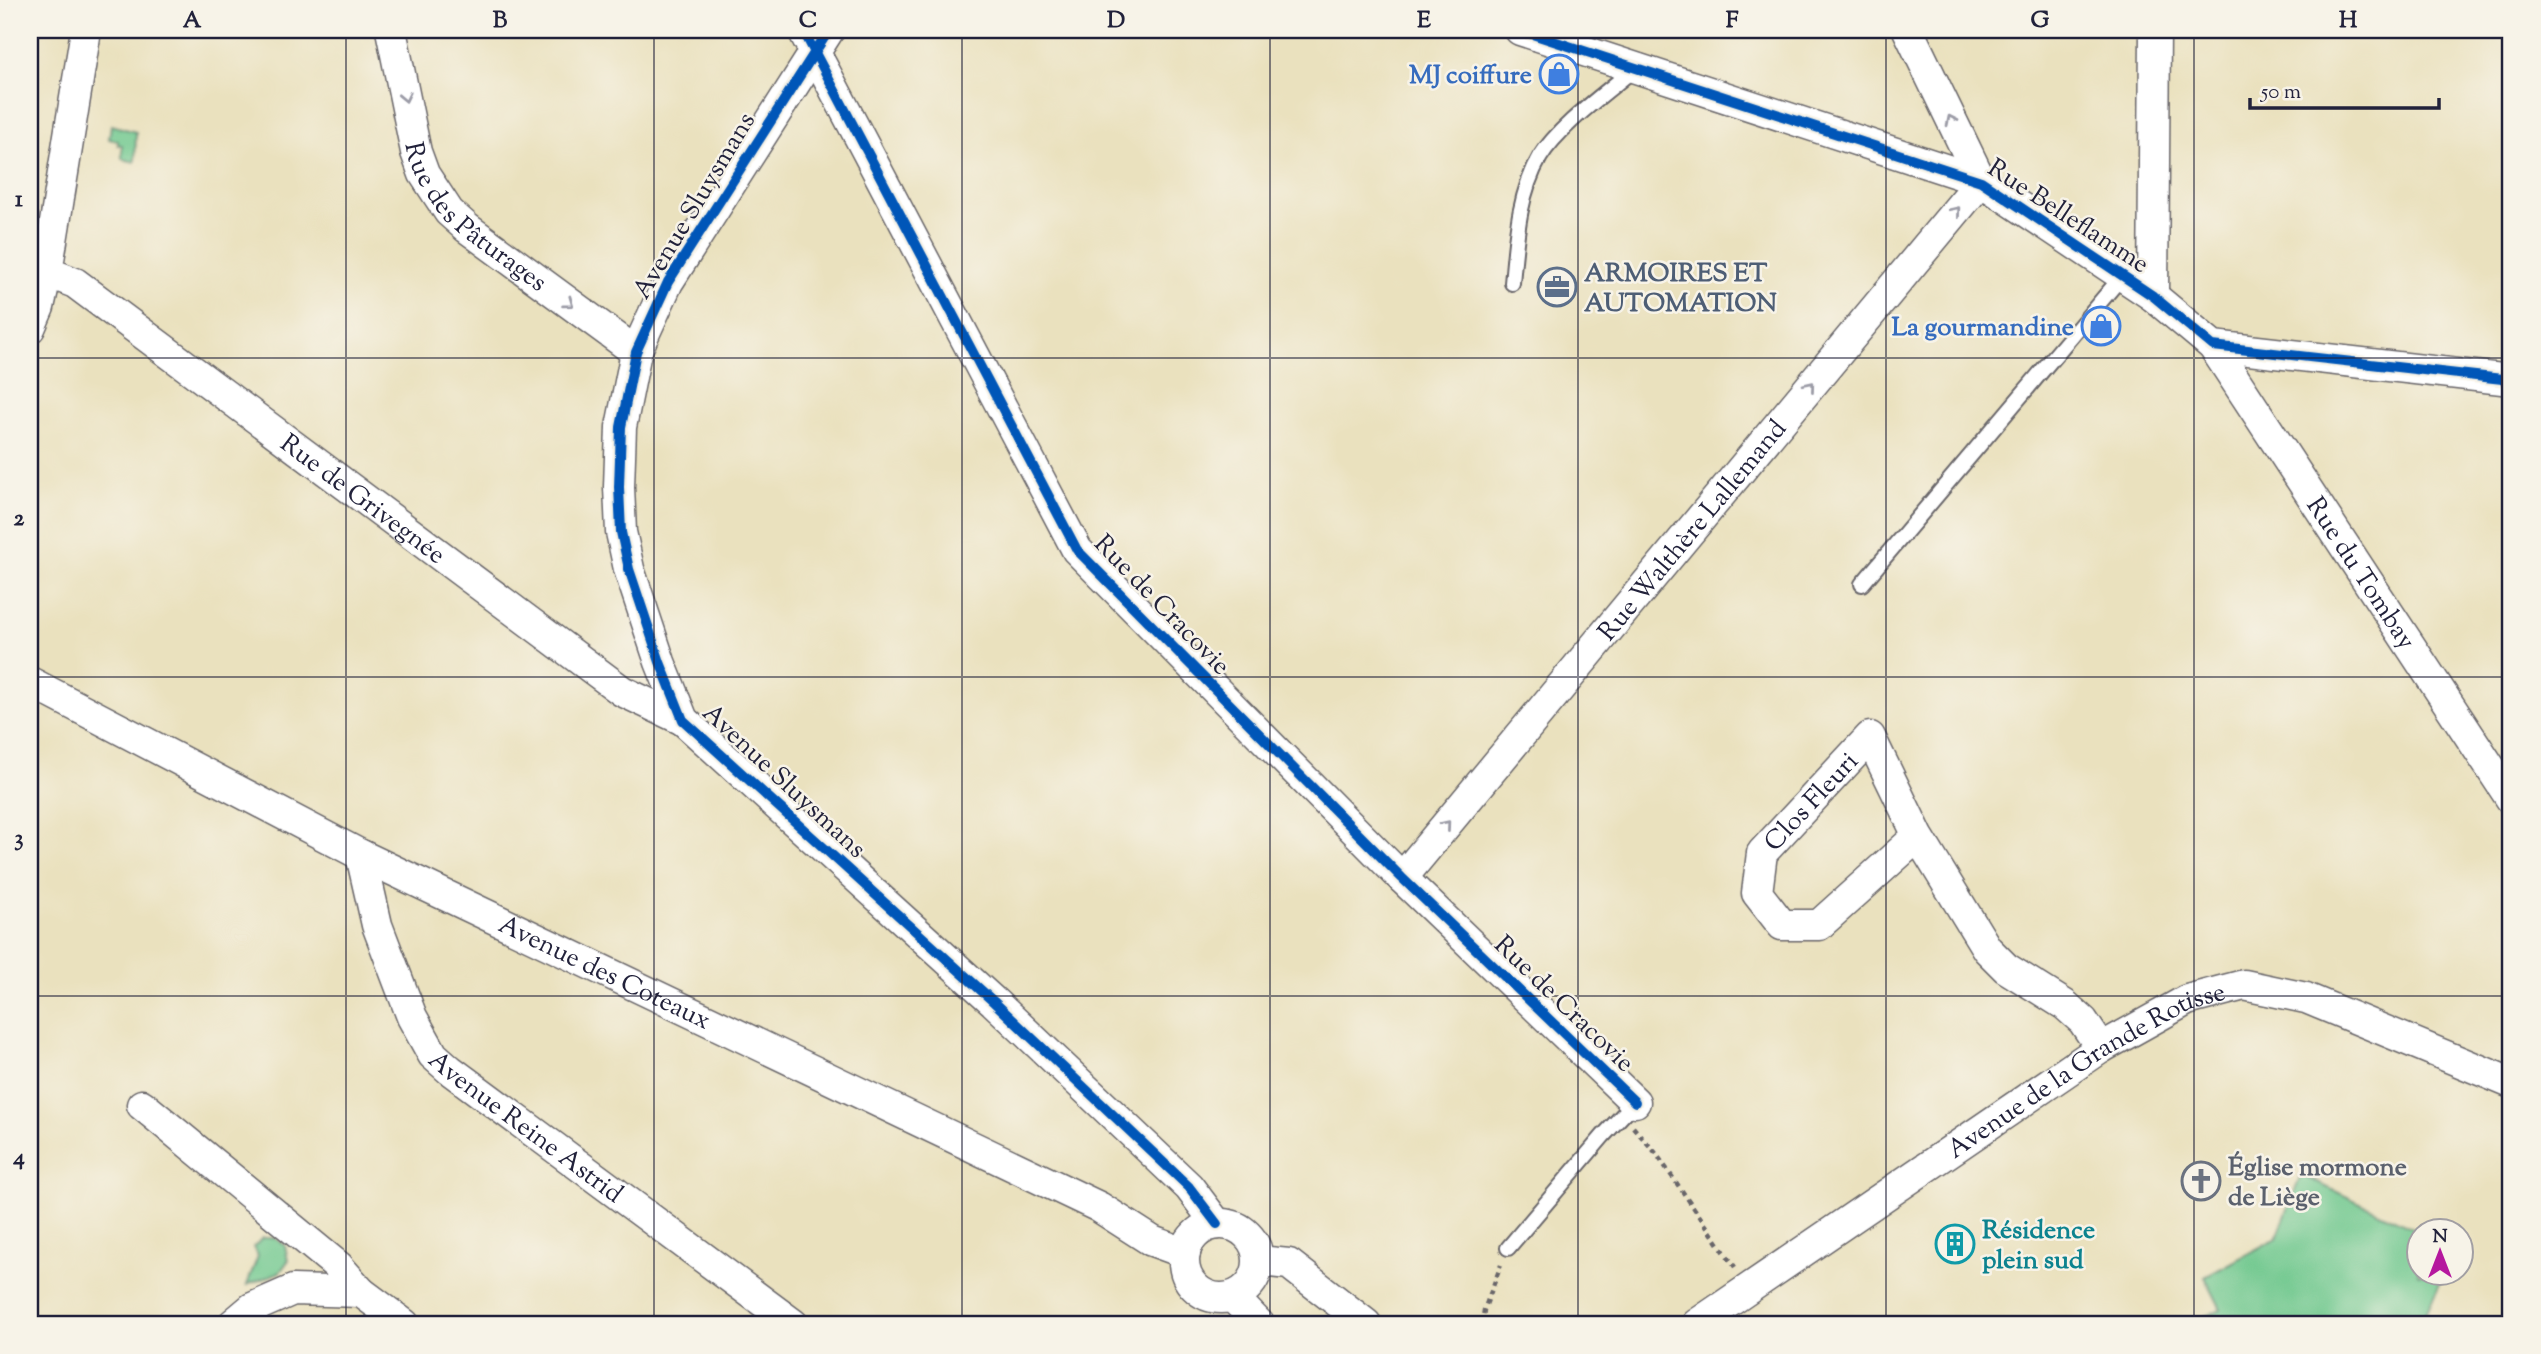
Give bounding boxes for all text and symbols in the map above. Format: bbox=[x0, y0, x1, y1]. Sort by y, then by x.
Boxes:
text: A bbox=[183, 5, 202, 38]
text: B bbox=[493, 5, 508, 38]
text: C bbox=[799, 5, 817, 38]
text: D bbox=[1107, 5, 1125, 38]
text: E bbox=[1417, 5, 1431, 38]
text: F bbox=[1726, 5, 1739, 38]
text: G bbox=[2031, 5, 2050, 38]
text: H bbox=[2339, 5, 2358, 38]
shop icon: MJ coiffure bbox=[1538, 53, 1580, 95]
place label: MJ coiffure bbox=[1409, 58, 1532, 95]
scale bar bbox=[2250, 66, 2440, 110]
text: 50 m bbox=[2260, 78, 2301, 108]
one-way arrow bbox=[396, 91, 411, 103]
street label: Avenue Sluysmans bbox=[625, 106, 766, 307]
one-way arrow bbox=[1945, 115, 1959, 127]
street label: Rue des Pâturages bbox=[393, 139, 554, 302]
street label: Rue Belleflamme bbox=[1979, 151, 2156, 283]
text: 1 bbox=[15, 184, 23, 217]
one-way arrow bbox=[1947, 207, 1960, 219]
place label: ARMOIRES ET AUTOMATION bbox=[1584, 256, 1777, 323]
office icon: ARMOIRES ET AUTOMATION bbox=[1536, 266, 1578, 308]
one-way arrow bbox=[561, 295, 574, 307]
shop icon: La gourmandine bbox=[2080, 305, 2122, 347]
place label: La gourmandine bbox=[1891, 310, 2074, 347]
one-way arrow bbox=[1802, 382, 1814, 395]
street label: Rue Walthère Lallemand bbox=[1590, 412, 1797, 650]
street label: Rue de Grivegnée bbox=[272, 426, 452, 574]
street label: Rue du Tombay bbox=[2296, 490, 2424, 657]
text: 2 bbox=[14, 503, 25, 536]
street label: Rue de Cracovie bbox=[1084, 527, 1238, 684]
street label: Avenue Sluysmans bbox=[693, 696, 873, 868]
street label: Clos Fleuri bbox=[1757, 745, 1868, 861]
one-way arrow bbox=[1438, 821, 1450, 834]
text: 3 bbox=[14, 823, 24, 856]
street label: Avenue des Coteaux bbox=[492, 907, 716, 1040]
street label: Rue de Cracovie bbox=[1485, 928, 1642, 1082]
street label: Avenue de la Grande Rotisse bbox=[1940, 975, 2230, 1169]
street label: Avenue Reine Astrid bbox=[419, 1043, 630, 1213]
text: 4 bbox=[12, 1142, 25, 1175]
place label: Église mormone de Liège bbox=[2228, 1150, 2407, 1217]
church icon: Église mormone de Liège bbox=[2180, 1160, 2222, 1202]
place label: Résidence plein sud bbox=[1982, 1213, 2095, 1280]
north arrow bbox=[2404, 1218, 2474, 1288]
building icon: Résidence plein sud bbox=[1934, 1223, 1976, 1265]
text: N bbox=[2432, 1224, 2448, 1251]

